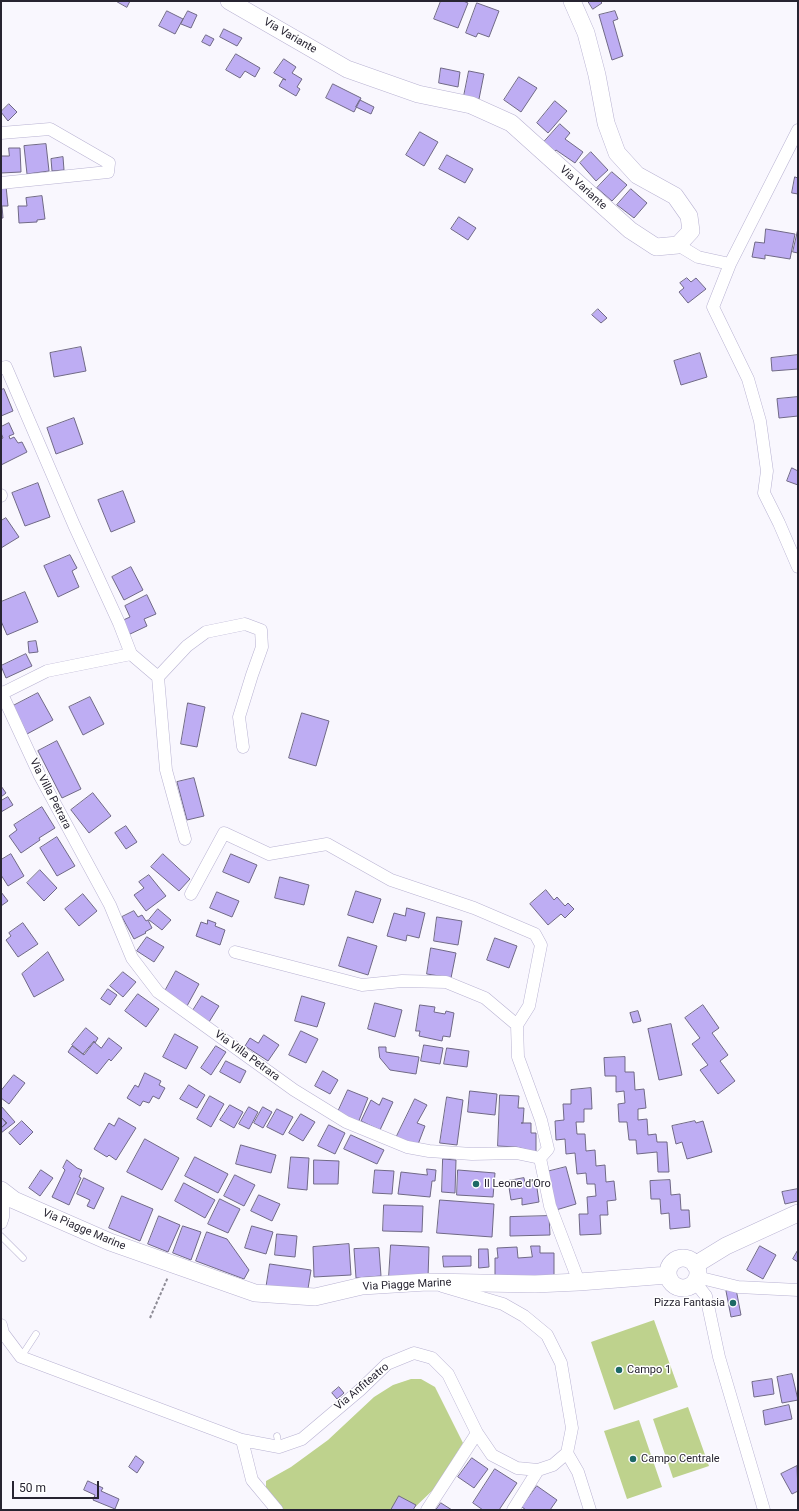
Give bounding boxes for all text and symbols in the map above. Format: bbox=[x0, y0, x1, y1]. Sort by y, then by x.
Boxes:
street label: Via Variante bbox=[261, 16, 319, 56]
street label: Via Variante bbox=[557, 163, 609, 213]
street label: Via Villa Petrara bbox=[27, 757, 73, 831]
street label: Via Villa Petrara bbox=[212, 1028, 282, 1084]
place label: Il Leone d'Oro bbox=[484, 1177, 551, 1191]
marker: Il Leone d'Oro bbox=[471, 1179, 481, 1189]
street label: Via Piagge Marine bbox=[41, 1207, 127, 1253]
street label: Via Piagge Marine bbox=[362, 1276, 452, 1294]
place label: Pizza Fantasia bbox=[654, 1296, 725, 1310]
marker: Pizza Fantasia bbox=[728, 1298, 738, 1308]
street label: Via Anfiteatro bbox=[332, 1361, 392, 1413]
place label: Campo 1 bbox=[627, 1363, 671, 1377]
marker: Campo 1 bbox=[614, 1365, 624, 1375]
place label: Campo Centrale bbox=[641, 1452, 720, 1466]
marker: Campo Centrale bbox=[628, 1454, 638, 1464]
scale bar bbox=[14, 1473, 101, 1499]
text: 50 m bbox=[19, 1481, 46, 1495]

